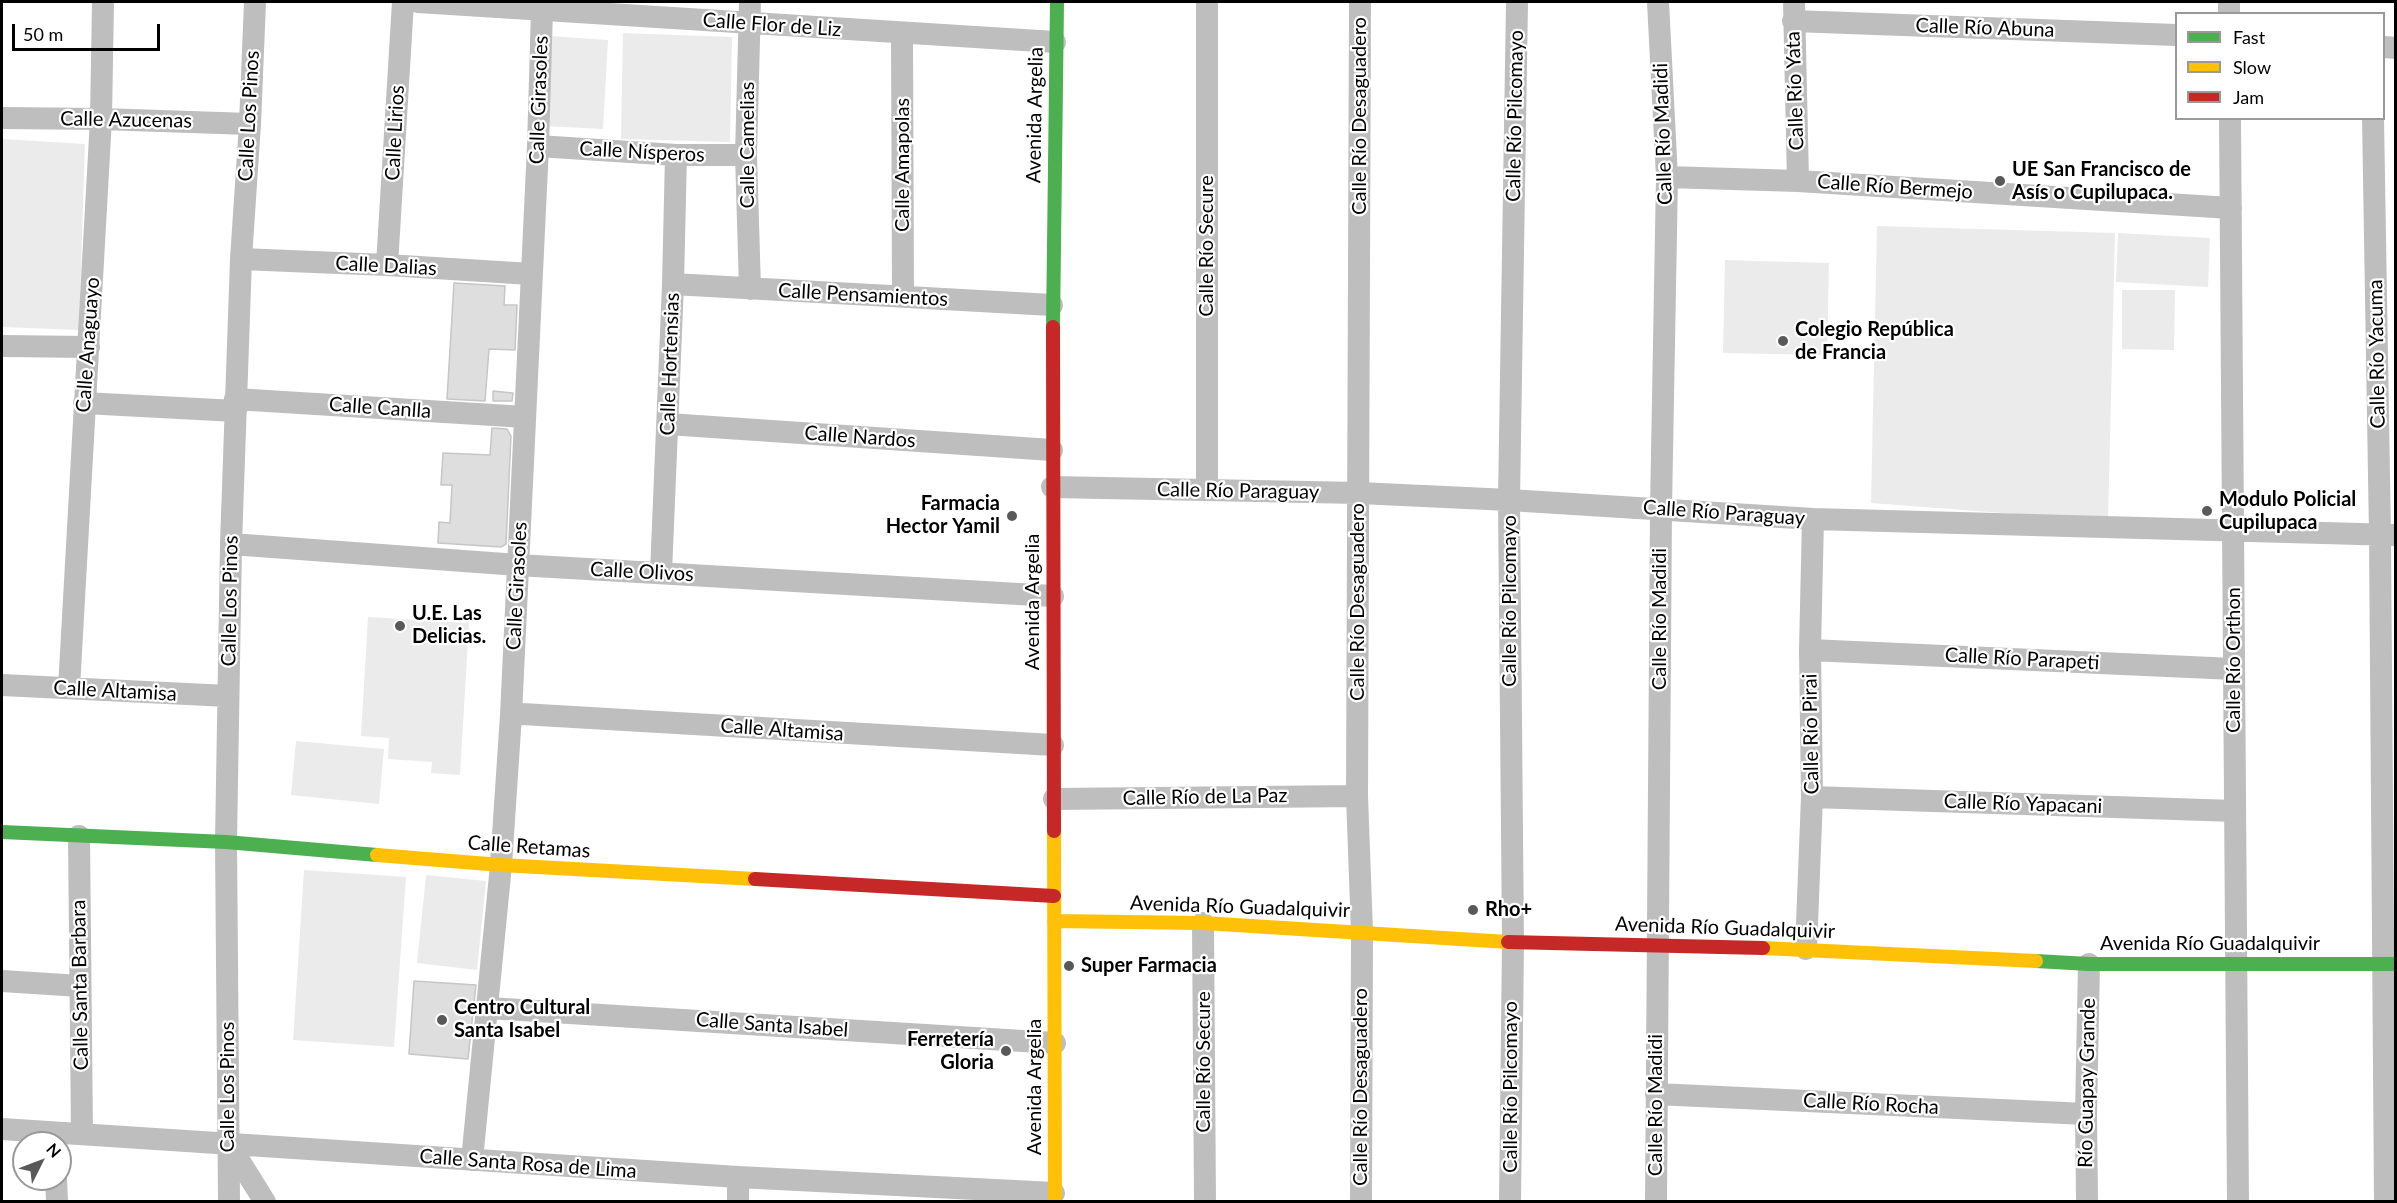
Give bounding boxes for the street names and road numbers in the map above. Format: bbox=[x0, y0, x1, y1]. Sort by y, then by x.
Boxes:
street label: Calle Flor de Liz bbox=[702, 8, 842, 42]
street label: Calle Río Abuna bbox=[1915, 14, 2055, 42]
street label: Calle Río Desaguadero bbox=[1348, 17, 1372, 215]
street label: Calle Río Pilcomayo bbox=[1502, 30, 1528, 202]
street label: Calle Río Yata bbox=[1781, 31, 1809, 151]
street label: Calle Girasoles bbox=[525, 35, 553, 165]
street label: Avenida Argelia bbox=[1022, 47, 1048, 183]
street label: Calle Los Pinos bbox=[234, 50, 264, 182]
street label: Calle Río Madidi bbox=[1649, 62, 1677, 206]
street label: Calle Camelias bbox=[736, 82, 760, 208]
street label: Calle Lirios bbox=[381, 85, 409, 181]
street label: Calle Amapolas bbox=[891, 98, 915, 232]
street label: Calle Azucenas bbox=[60, 107, 192, 133]
street label: Calle Nísperos bbox=[579, 137, 705, 167]
street label: Calle Río Bermejo bbox=[1816, 170, 1974, 204]
street label: Calle Río Secure bbox=[1195, 175, 1219, 317]
street label: Calle Dalias bbox=[335, 251, 437, 281]
street label: Calle Anaguayo bbox=[71, 277, 105, 413]
street label: Calle Pensamientos bbox=[777, 279, 949, 311]
street label: Calle Río Yacuma bbox=[2364, 279, 2390, 429]
street label: Calle Hortensias bbox=[656, 292, 684, 436]
street label: Calle Canlla bbox=[328, 392, 432, 424]
street label: Calle Nardos bbox=[804, 421, 916, 453]
street label: Calle Río Paraguay bbox=[1157, 478, 1319, 504]
street label: Calle Río Paraguay bbox=[1642, 495, 1806, 531]
street label: Calle Río Desaguadero bbox=[1346, 503, 1370, 701]
street label: Calle Río Pilcomayo bbox=[1498, 515, 1522, 687]
street label: Calle Girasoles bbox=[502, 521, 532, 651]
street label: Avenida Argelia bbox=[1021, 534, 1045, 670]
street label: Calle Los Pinos bbox=[217, 535, 243, 667]
street label: Calle Río Madidi bbox=[1648, 548, 1672, 690]
street label: Calle Olivos bbox=[590, 557, 694, 587]
street label: Calle Río Orthon bbox=[2222, 587, 2246, 733]
street label: Calle Río Parapeti bbox=[1944, 643, 2100, 675]
street label: Calle Río Pirai bbox=[1798, 673, 1824, 795]
street label: Calle Altamisa bbox=[53, 676, 177, 706]
street label: Calle Altamisa bbox=[720, 714, 844, 746]
street label: Calle Río de La Paz bbox=[1122, 784, 1288, 810]
street label: Calle Río Yapacani bbox=[1943, 789, 2103, 819]
street label: Calle Retamas bbox=[467, 831, 591, 863]
street label: Avenida Río Guadalquivir bbox=[1130, 891, 1350, 923]
street label: Calle Santa Barbara bbox=[67, 900, 93, 1070]
street label: Avenida Río Guadalquivir bbox=[1615, 912, 1835, 944]
street label: Avenida Río Guadalquivir bbox=[2100, 932, 2320, 956]
street label: Calle Río Desaguadero bbox=[1349, 988, 1373, 1186]
street label: Calle Río Secure bbox=[1192, 991, 1216, 1133]
street label: Río Guapay Grande bbox=[2074, 998, 2100, 1168]
street label: Calle Río Pilcomayo bbox=[1499, 1001, 1523, 1173]
street label: Calle Santa Isabel bbox=[695, 1008, 849, 1042]
street label: Avenida Argelia bbox=[1023, 1019, 1047, 1155]
street label: Calle Los Pinos bbox=[216, 1022, 240, 1152]
street label: Calle Río Madidi bbox=[1644, 1034, 1668, 1176]
street label: Calle Río Rocha bbox=[1802, 1088, 1940, 1120]
street label: Calle Santa Rosa de Lima bbox=[419, 1144, 637, 1184]

